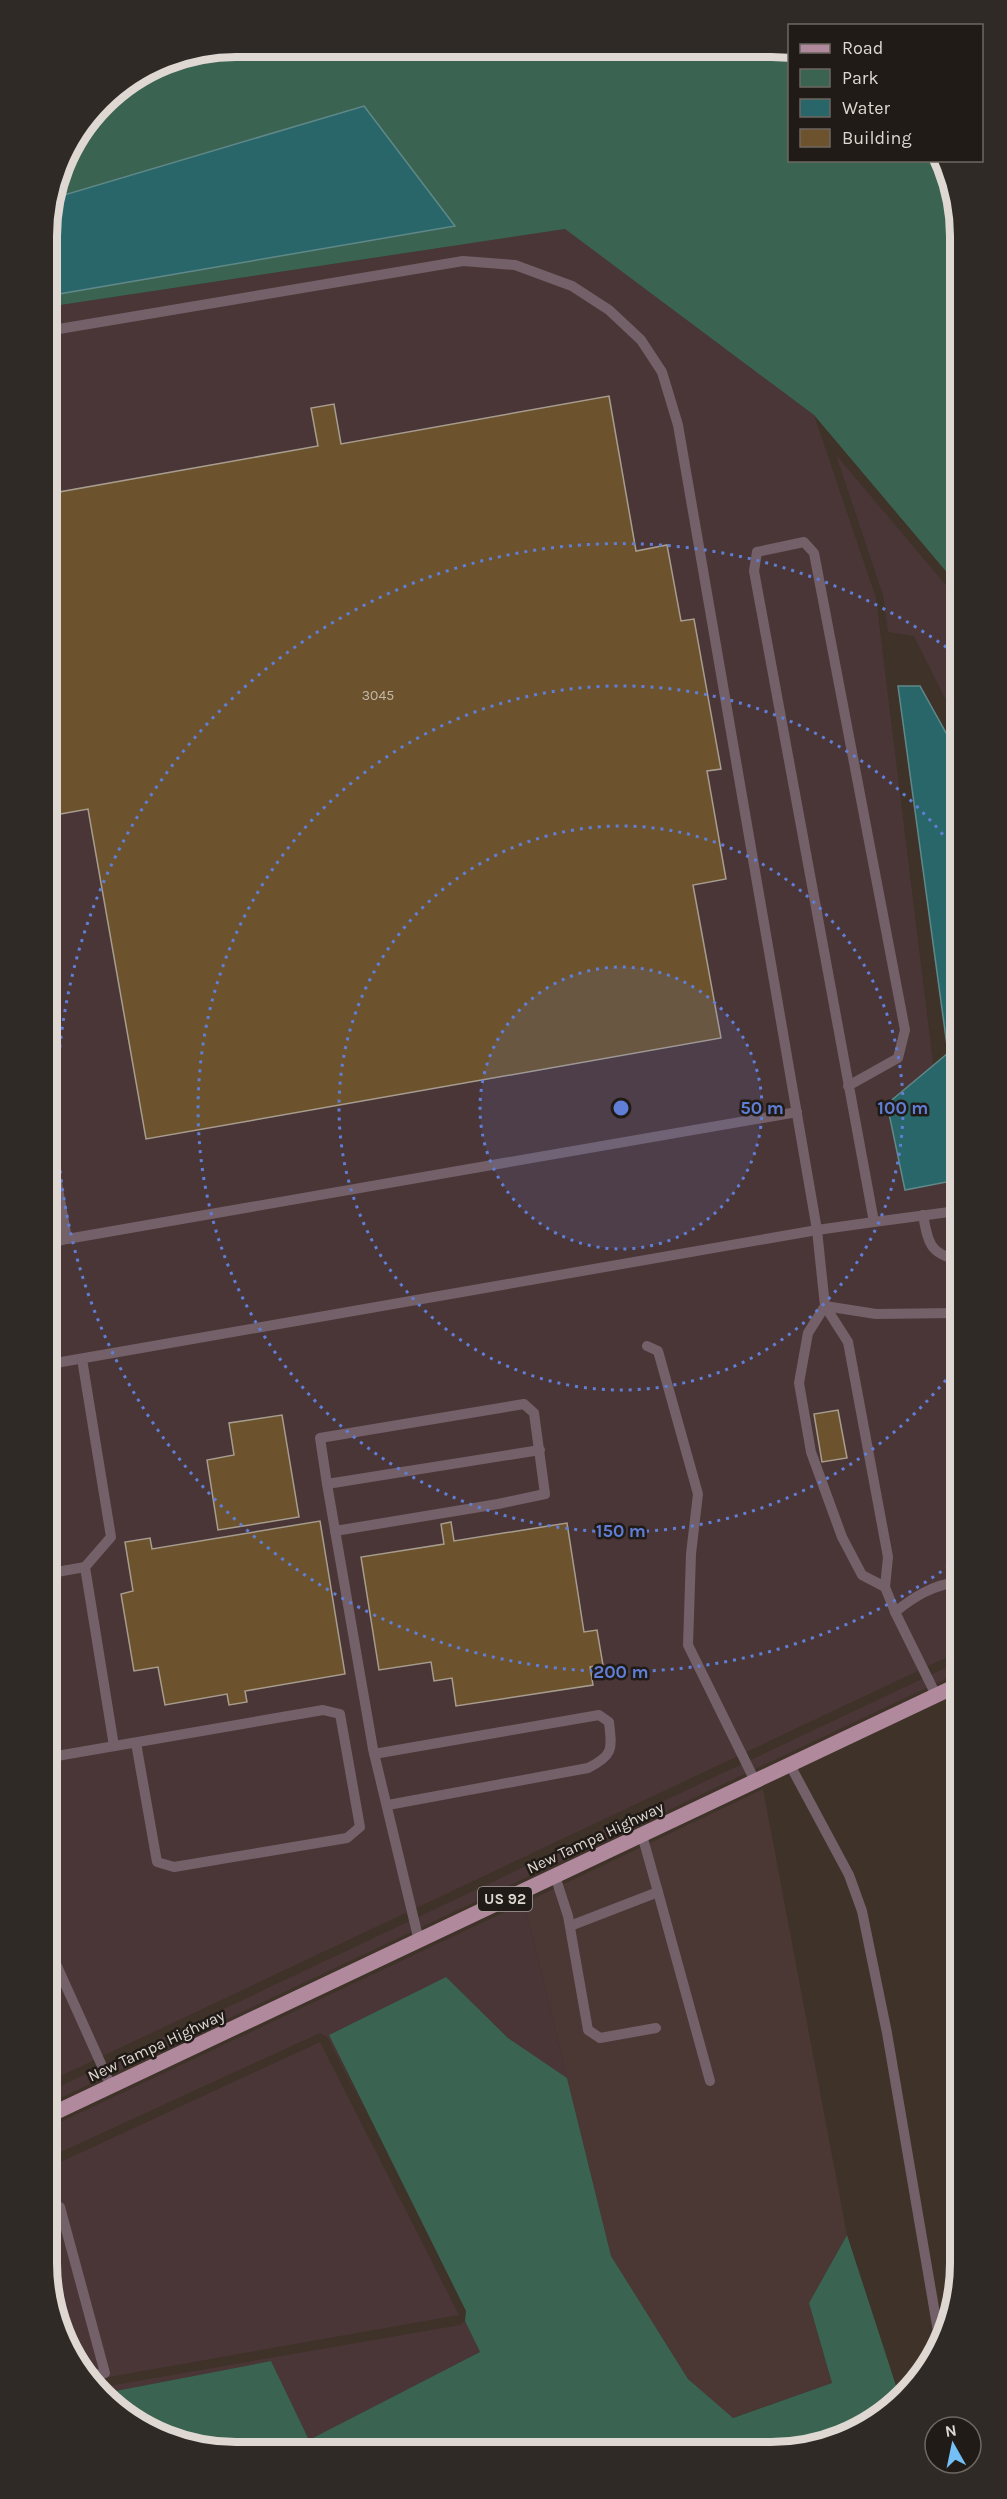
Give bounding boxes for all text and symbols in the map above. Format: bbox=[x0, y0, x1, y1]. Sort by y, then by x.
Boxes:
legend bbox=[788, 24, 983, 162]
text: Road bbox=[842, 37, 883, 59]
text: Park bbox=[842, 67, 879, 89]
text: Water bbox=[842, 97, 890, 119]
text: Building bbox=[842, 127, 912, 149]
house number: 3045 bbox=[362, 687, 394, 704]
text: 50 m bbox=[740, 1097, 784, 1119]
text: 100 m bbox=[878, 1097, 928, 1119]
centre of rings bbox=[611, 1098, 631, 1118]
text: 150 m bbox=[596, 1520, 646, 1542]
text: 200 m bbox=[593, 1661, 649, 1683]
street label: New Tampa Highway bbox=[524, 1797, 667, 1878]
road number: US 92 bbox=[478, 1887, 532, 1911]
street label: New Tampa Highway bbox=[85, 2005, 228, 2086]
north arrow bbox=[923, 2415, 983, 2475]
text: N bbox=[944, 2420, 958, 2441]

